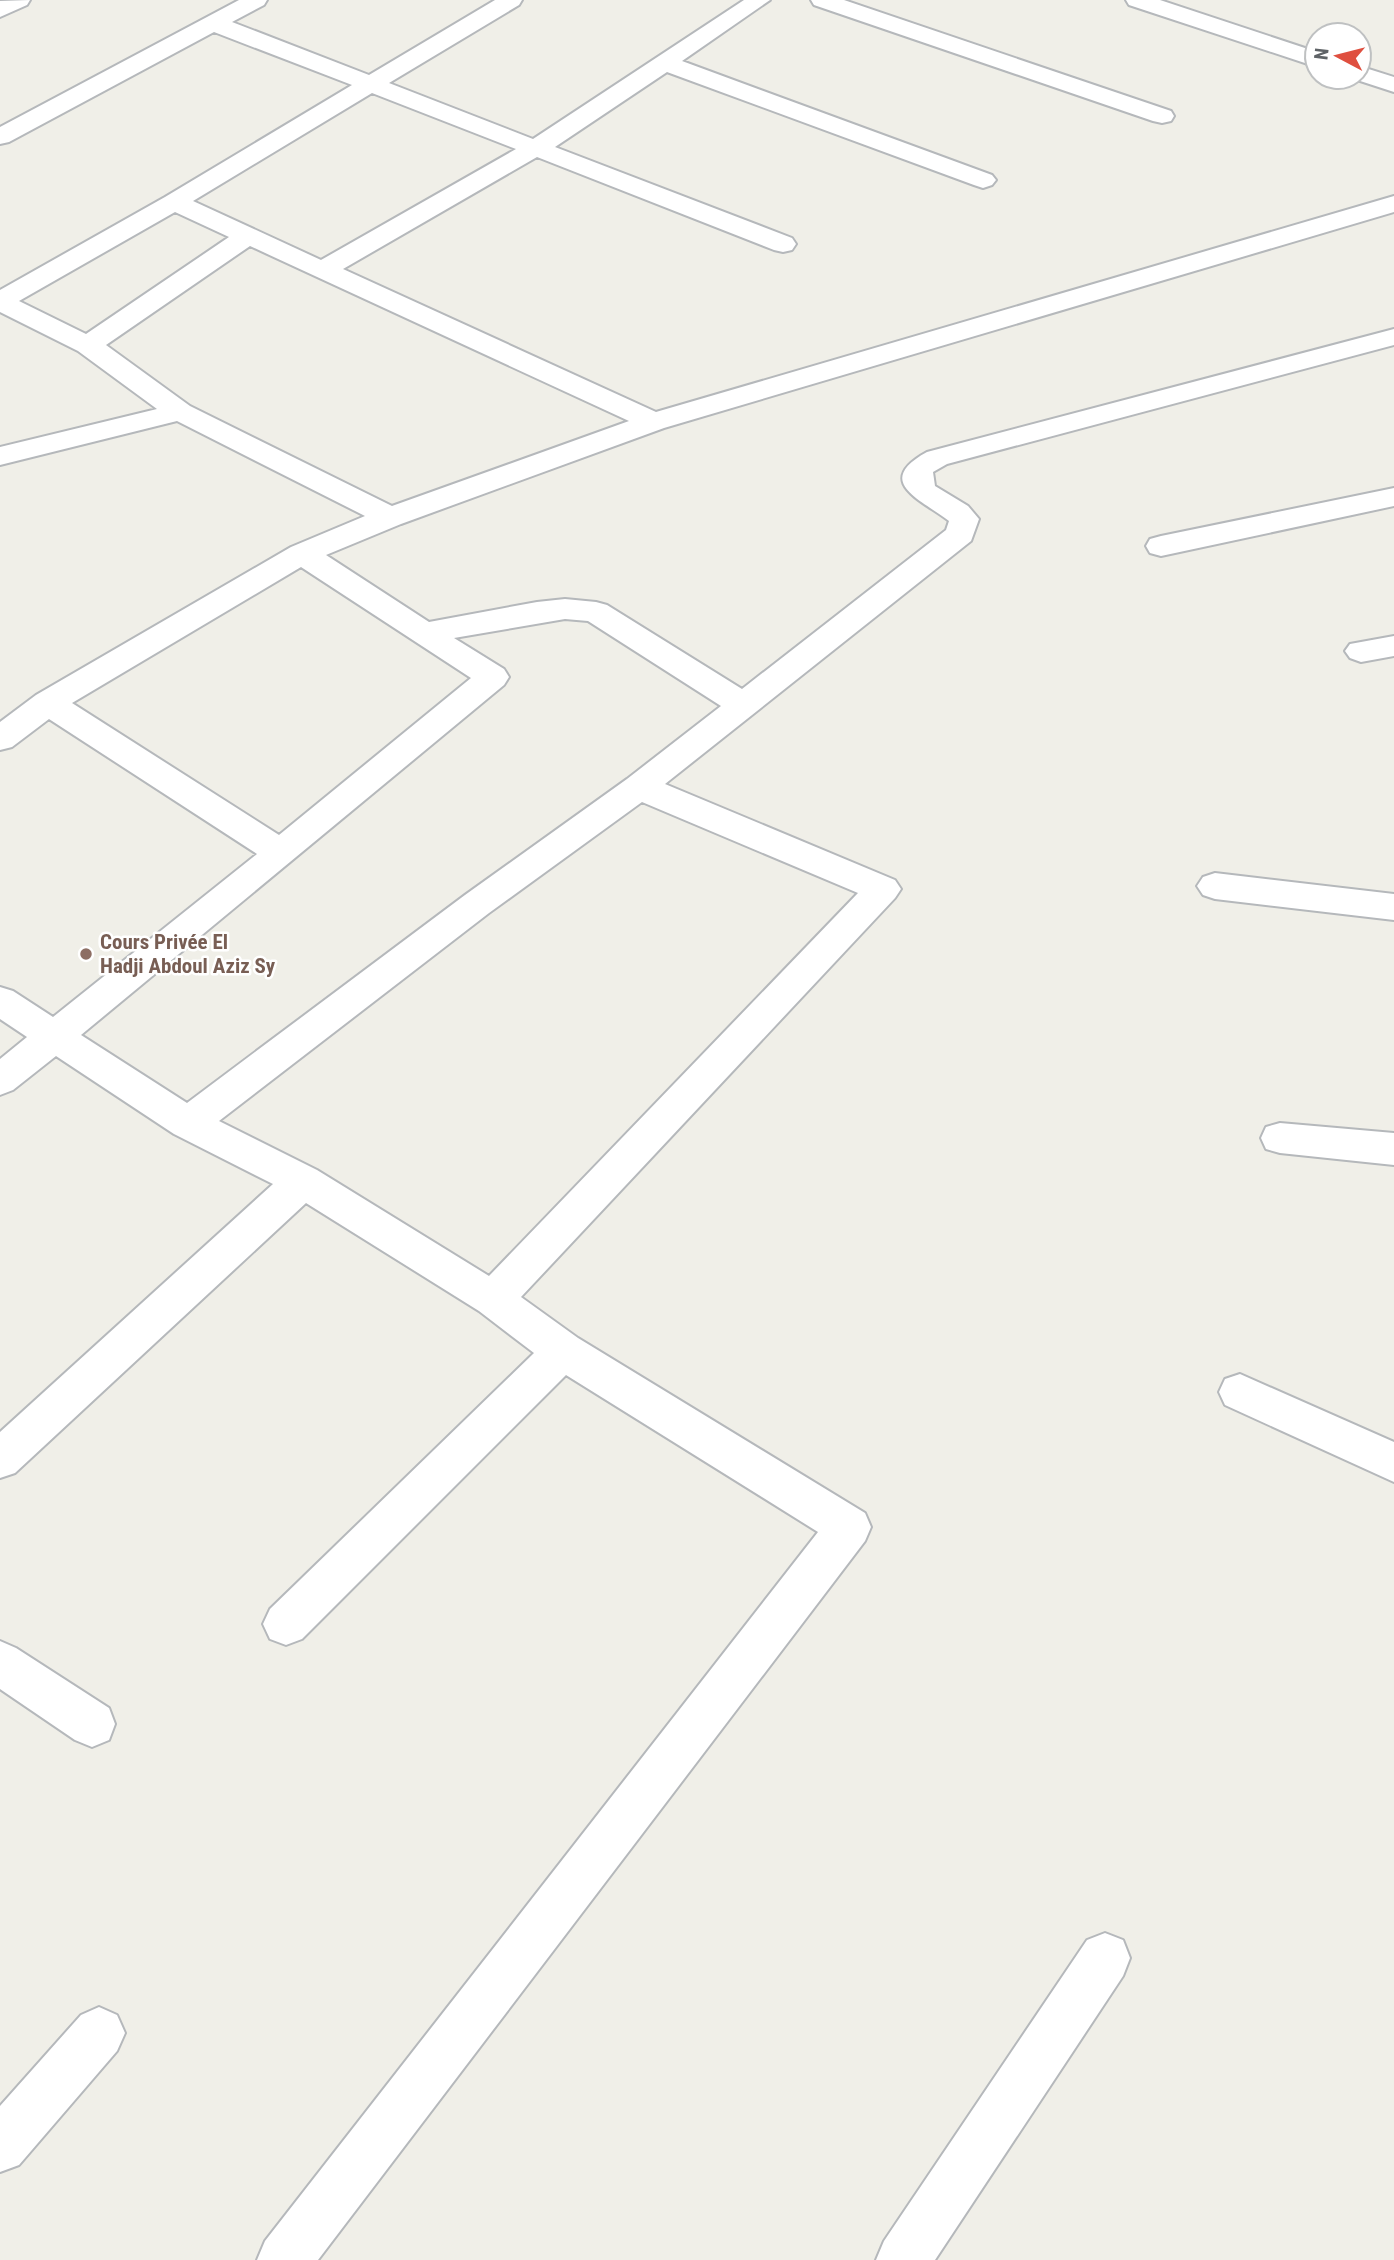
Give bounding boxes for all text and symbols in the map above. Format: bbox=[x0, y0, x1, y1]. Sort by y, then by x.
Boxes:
north arrow bbox=[1303, 21, 1373, 91]
text: N bbox=[1309, 47, 1334, 61]
place label: Cours Privée El Hadji Abdoul Aziz Sy bbox=[100, 930, 276, 978]
marker: Cours Privée El Hadji Abdoul Aziz Sy bbox=[78, 946, 94, 962]

